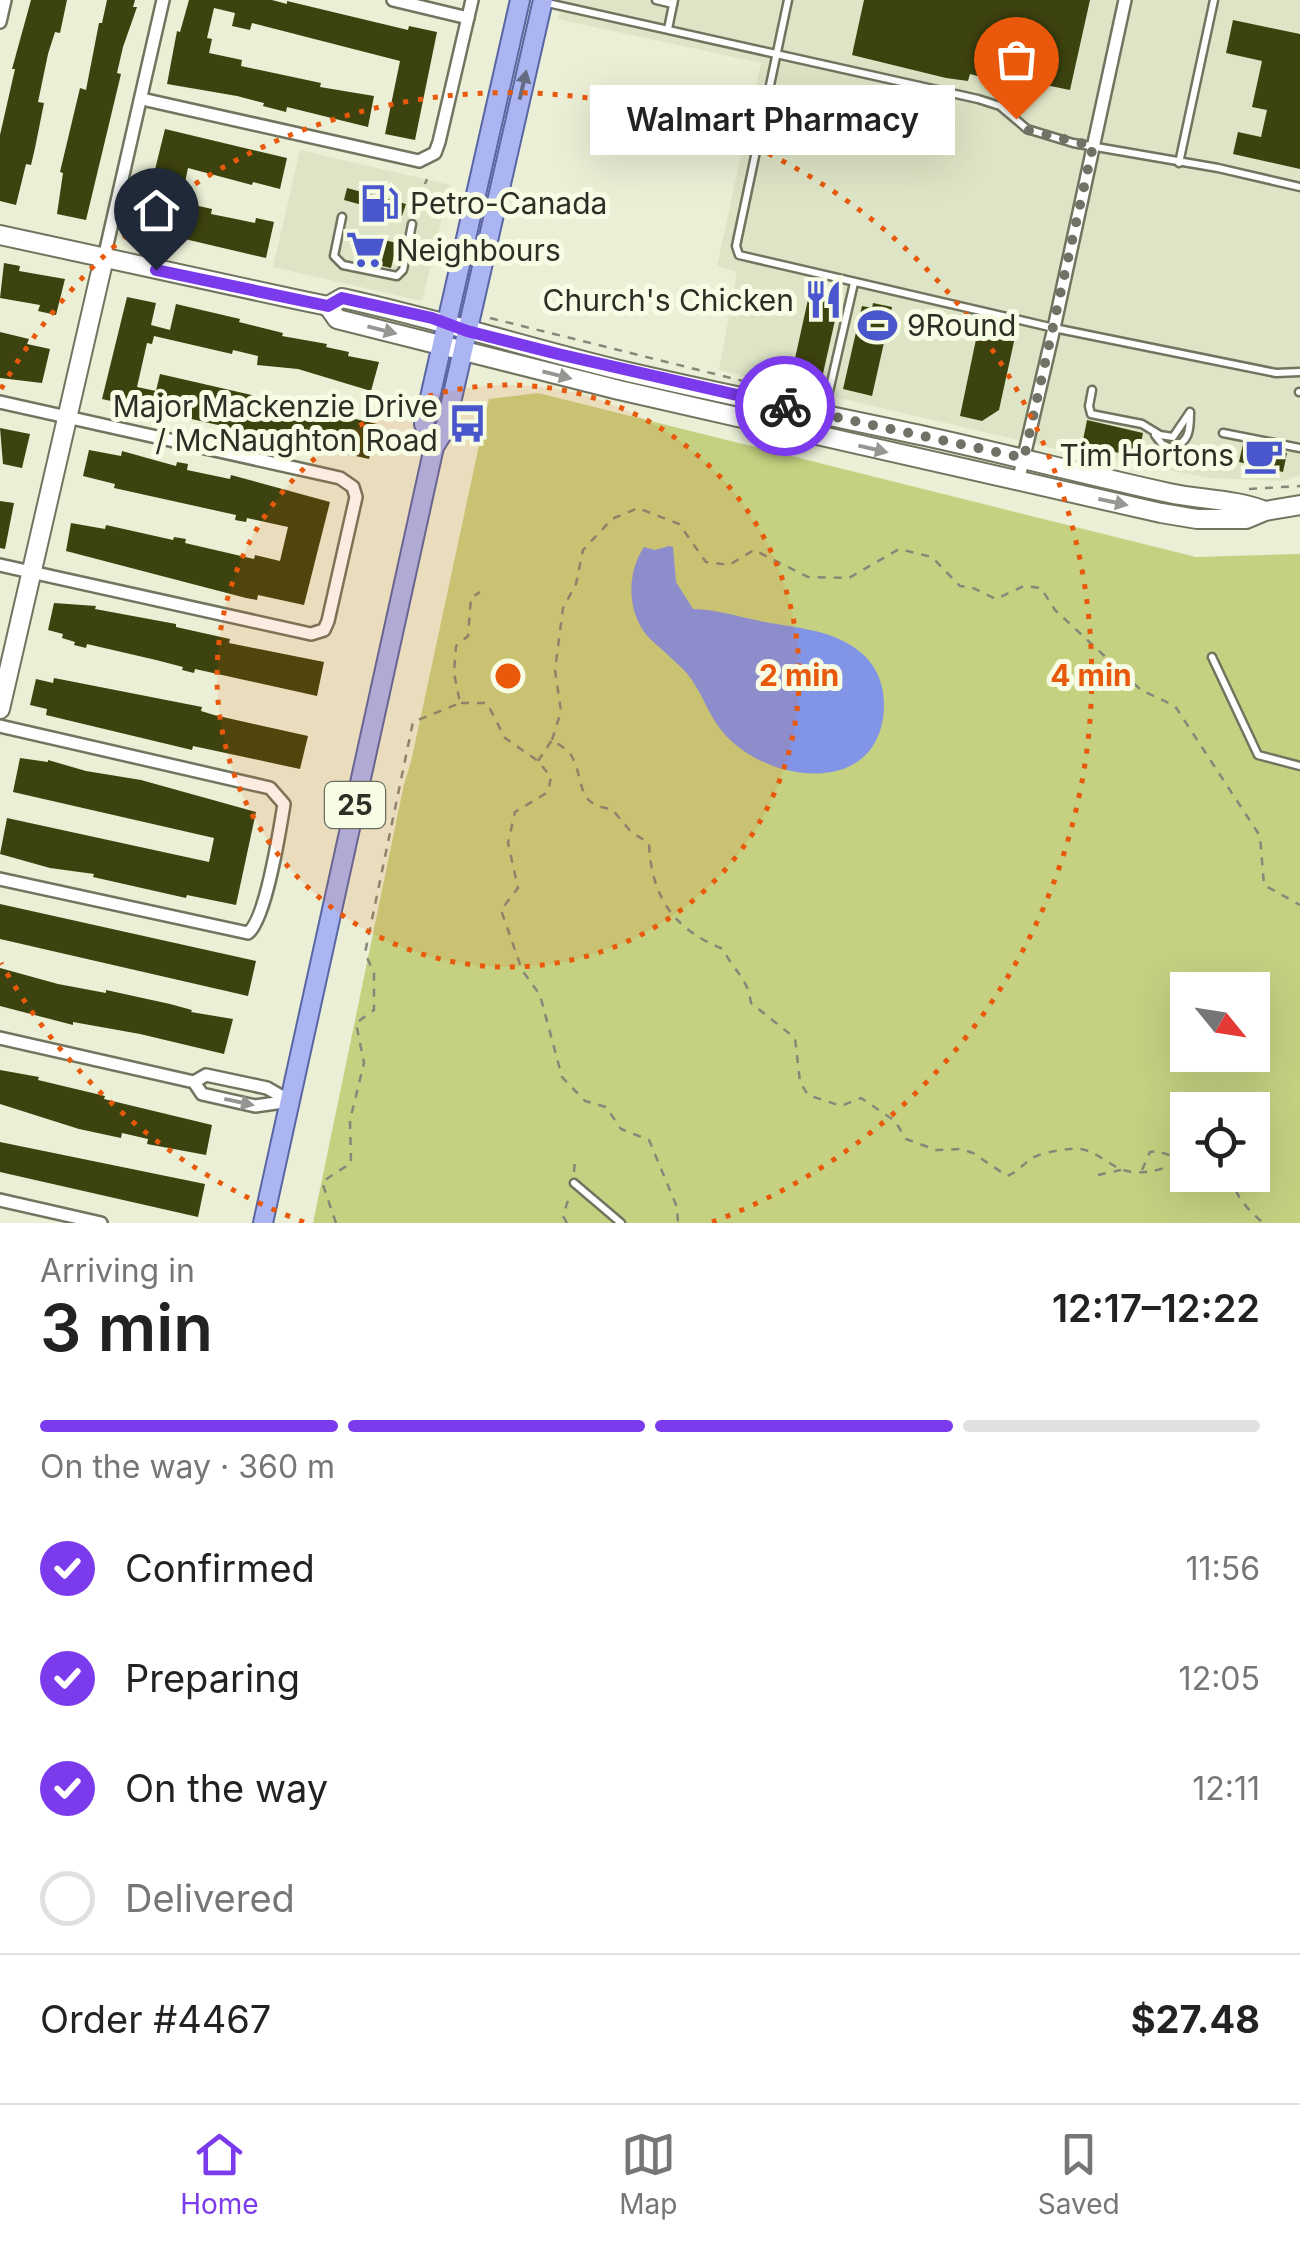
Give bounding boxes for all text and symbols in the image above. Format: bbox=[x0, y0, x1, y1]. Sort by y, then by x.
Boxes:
pin bbox=[974, 17, 1059, 120]
icon: bag bbox=[989, 32, 1044, 87]
one-way arrow bbox=[516, 69, 531, 100]
callout: Walmart Pharmacy bbox=[591, 84, 956, 154]
text: Walmart Pharmacy bbox=[626, 100, 919, 139]
pin bbox=[114, 168, 199, 271]
fuel station icon: Petro-Canada bbox=[359, 182, 401, 224]
icon: home bbox=[129, 183, 184, 238]
place label: Petro-Canada bbox=[410, 185, 607, 221]
supermarket icon: Neighbours bbox=[345, 229, 387, 271]
place label: Neighbours bbox=[396, 232, 561, 268]
restaurant icon: Church's Chicken bbox=[803, 279, 845, 321]
place label: Church's Chicken bbox=[543, 282, 794, 318]
sports icon: 9Round bbox=[856, 304, 898, 346]
place label: 9Round bbox=[907, 307, 1016, 343]
one-way arrow bbox=[367, 323, 398, 338]
courier bbox=[735, 356, 835, 456]
one-way arrow bbox=[542, 368, 573, 383]
icon: bike bbox=[758, 379, 813, 434]
place label: Major Mackenzie Drive / McNaughton Road bbox=[113, 388, 438, 458]
bus stop icon: Major Mackenzie Drive / McNaughton Road bbox=[447, 402, 489, 444]
cafe icon: Tim Hortons bbox=[1243, 434, 1285, 476]
place label: Tim Hortons bbox=[1060, 437, 1234, 473]
one-way arrow bbox=[858, 442, 889, 457]
one-way arrow bbox=[1098, 495, 1129, 511]
text: 2 min bbox=[759, 657, 839, 693]
text: 4 min bbox=[1050, 657, 1132, 693]
centre of rings bbox=[490, 658, 526, 694]
road number: 25 bbox=[325, 782, 385, 828]
north arrow bbox=[1170, 972, 1270, 1072]
map controls bbox=[1170, 972, 1270, 1192]
button: locate bbox=[1170, 1092, 1270, 1192]
one-way arrow bbox=[224, 1095, 255, 1111]
text: Arriving in bbox=[40, 1251, 195, 1290]
text: 12:17–12:22 bbox=[1052, 1285, 1260, 1331]
text: 3 min bbox=[40, 1288, 213, 1367]
text: On the way · 360 m bbox=[40, 1447, 335, 1486]
icon: check bbox=[40, 1541, 95, 1596]
text: Confirmed bbox=[125, 1545, 315, 1591]
text: 11:56 bbox=[1185, 1549, 1260, 1588]
icon: check bbox=[40, 1651, 95, 1706]
text: Preparing bbox=[125, 1655, 300, 1701]
text: 12:05 bbox=[1179, 1659, 1260, 1698]
icon: check bbox=[40, 1761, 95, 1816]
text: On the way bbox=[125, 1765, 328, 1811]
text: 12:11 bbox=[1192, 1769, 1260, 1808]
text: Delivered bbox=[125, 1875, 295, 1921]
text: Order #4467 bbox=[40, 1996, 271, 2042]
text: $27.48 bbox=[1131, 1996, 1260, 2042]
tab: Home bbox=[180, 2127, 259, 2221]
tab: Map bbox=[619, 2127, 677, 2221]
tab: Saved bbox=[1038, 2127, 1120, 2221]

